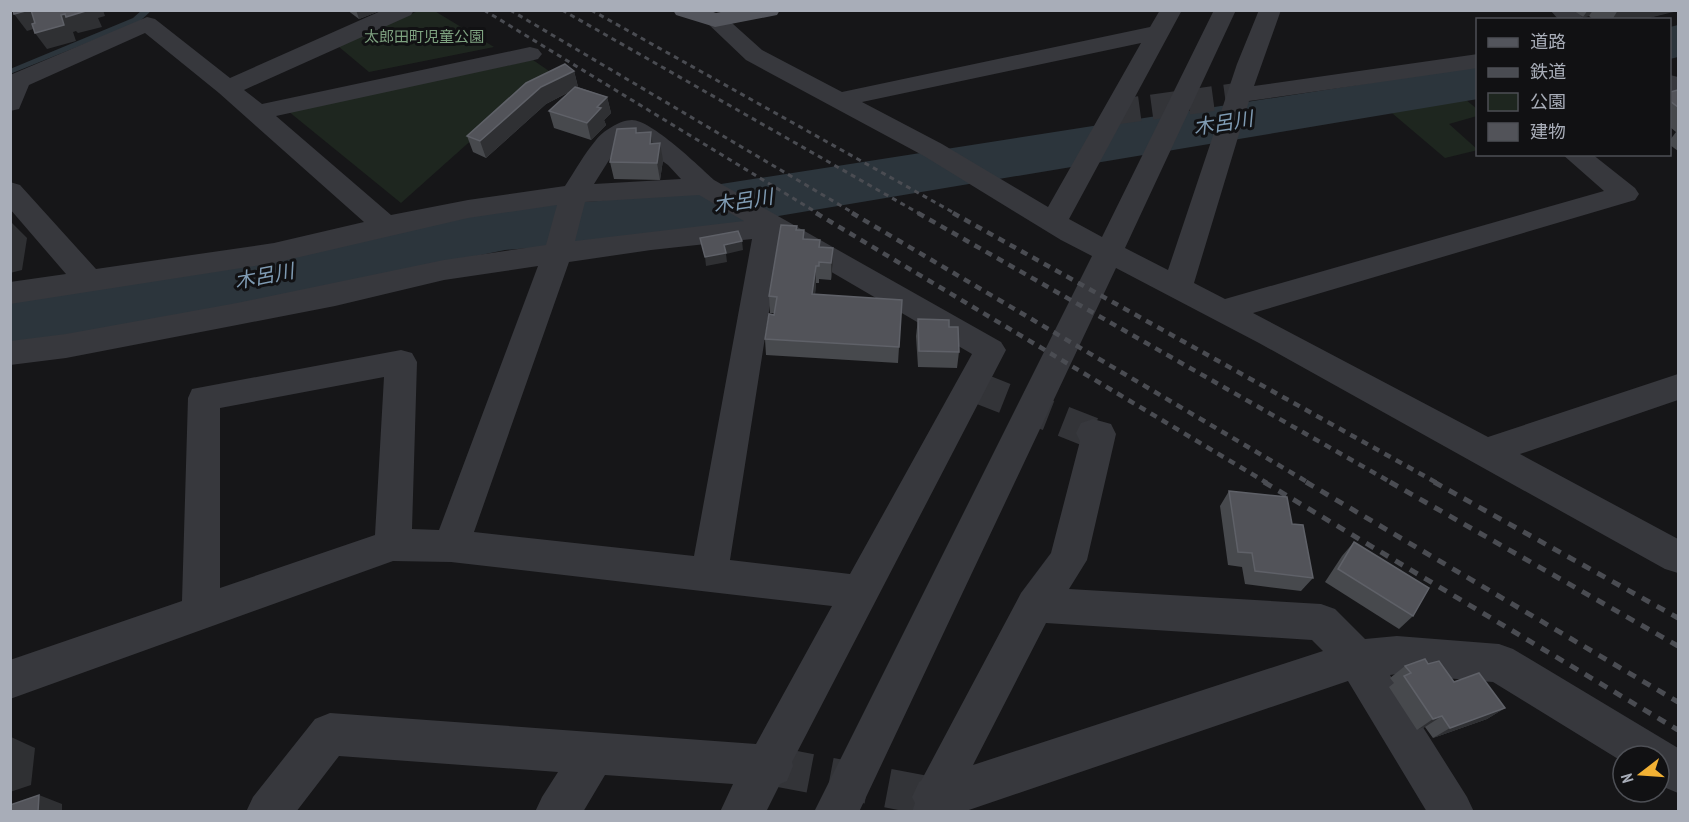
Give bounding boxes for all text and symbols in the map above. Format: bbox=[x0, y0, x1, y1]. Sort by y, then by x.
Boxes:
legend bbox=[1476, 18, 1671, 156]
park label: 太郎田町児童公園 bbox=[364, 27, 484, 46]
text: 道路 bbox=[1530, 30, 1566, 53]
text: 鉄道 bbox=[1530, 60, 1566, 83]
text: 公園 bbox=[1530, 90, 1566, 113]
water label: 木呂川 bbox=[1191, 105, 1257, 141]
text: 建物 bbox=[1530, 120, 1566, 143]
water label: 木呂川 bbox=[711, 183, 777, 219]
water label: 木呂川 bbox=[232, 257, 298, 294]
north arrow bbox=[1611, 744, 1671, 804]
text: N bbox=[1616, 771, 1637, 785]

